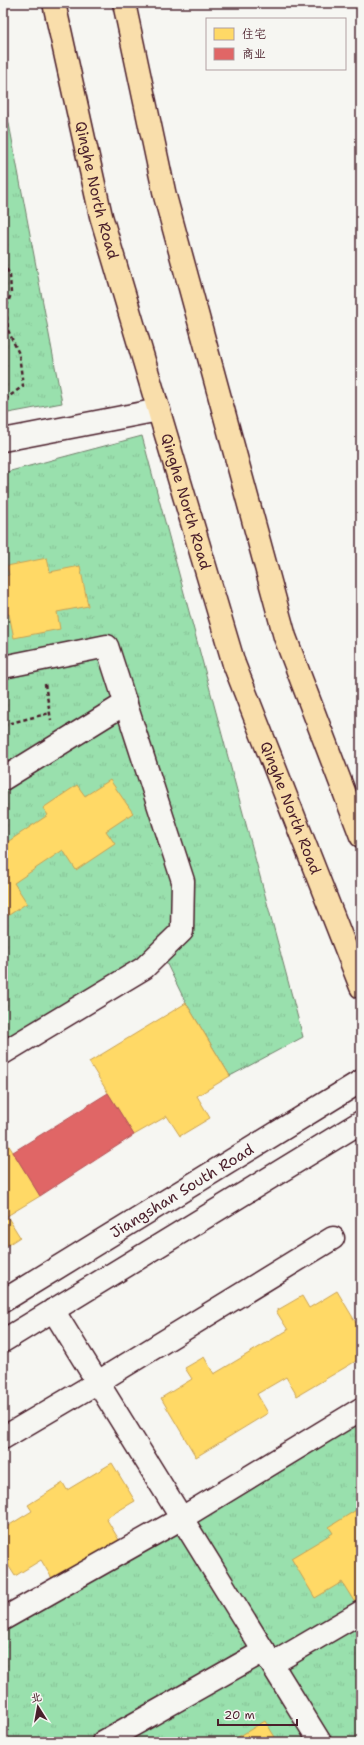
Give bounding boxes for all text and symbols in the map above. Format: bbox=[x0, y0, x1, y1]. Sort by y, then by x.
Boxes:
legend bbox=[206, 18, 346, 70]
text: 住宅 bbox=[242, 26, 266, 42]
text: 商业 bbox=[242, 46, 266, 62]
street label: Qinghe North Road bbox=[70, 119, 123, 262]
street label: Qinghe North Road bbox=[156, 431, 216, 573]
street label: Qinghe North Road bbox=[255, 738, 326, 878]
street label: Jiangshan South Road bbox=[106, 1139, 258, 1243]
north arrow bbox=[18, 1687, 58, 1727]
text: 北 bbox=[29, 1689, 43, 1706]
scale bar bbox=[218, 1701, 297, 1727]
text: 20 m bbox=[224, 1707, 255, 1723]

